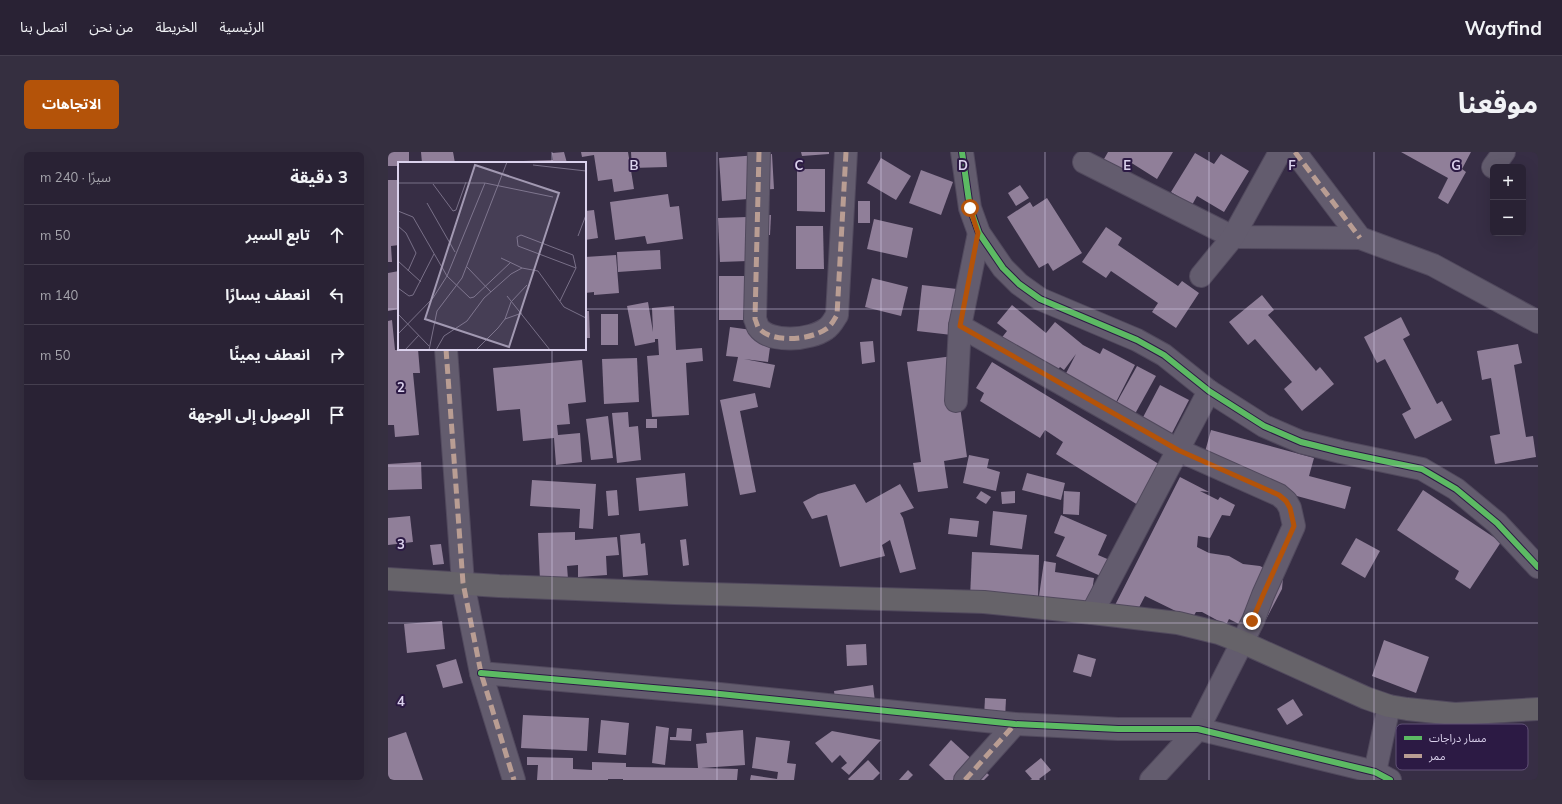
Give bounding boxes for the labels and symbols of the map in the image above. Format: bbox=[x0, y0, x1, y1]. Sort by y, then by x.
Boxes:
text: B bbox=[630, 157, 639, 173]
text: C bbox=[795, 157, 804, 173]
text: D bbox=[958, 157, 968, 173]
text: E bbox=[1123, 157, 1131, 173]
text: F bbox=[1288, 157, 1296, 173]
text: G bbox=[1451, 157, 1461, 173]
inset map bbox=[398, 162, 586, 350]
route start bbox=[961, 199, 979, 217]
text: 2 bbox=[397, 379, 405, 395]
text: 3 bbox=[397, 536, 405, 552]
route end bbox=[1243, 612, 1261, 630]
text: 4 bbox=[397, 693, 405, 709]
legend bbox=[1396, 724, 1528, 770]
text: مسار دراجات bbox=[1429, 731, 1487, 745]
text: ممر bbox=[1428, 749, 1446, 763]

